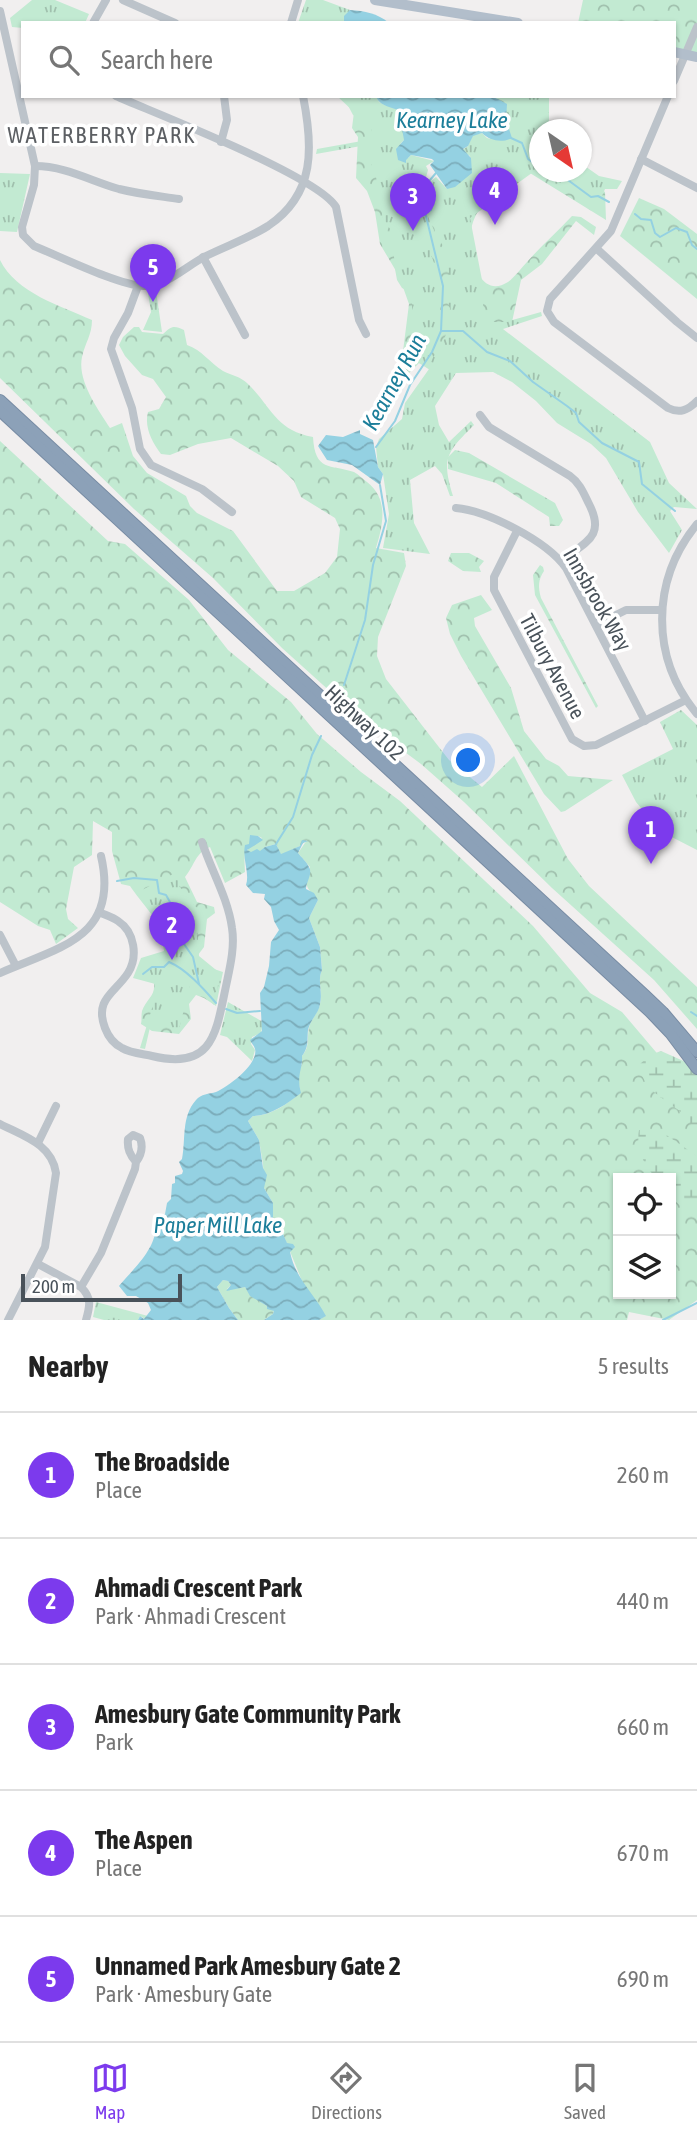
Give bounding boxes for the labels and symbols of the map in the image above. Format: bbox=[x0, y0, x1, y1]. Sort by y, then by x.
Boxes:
water label: Kearney Lake bbox=[396, 107, 508, 133]
north arrow bbox=[529, 119, 592, 182]
district label: WATERBERRY PARK bbox=[7, 122, 197, 148]
pin: 4 bbox=[472, 167, 518, 225]
pin: 3 bbox=[390, 173, 436, 231]
pin: 5 bbox=[130, 244, 176, 302]
water label: Kearney Run bbox=[357, 329, 431, 435]
street label: Innsbrook Way bbox=[559, 544, 637, 655]
street label: Tilbury Avenue bbox=[515, 610, 591, 722]
street label: Highway 102 bbox=[320, 679, 410, 765]
your location bbox=[451, 743, 485, 777]
pin: 1 bbox=[628, 806, 674, 864]
pin: 2 bbox=[149, 902, 195, 960]
water label: Paper Mill Lake bbox=[154, 1212, 282, 1238]
scale bar bbox=[21, 1271, 182, 1303]

